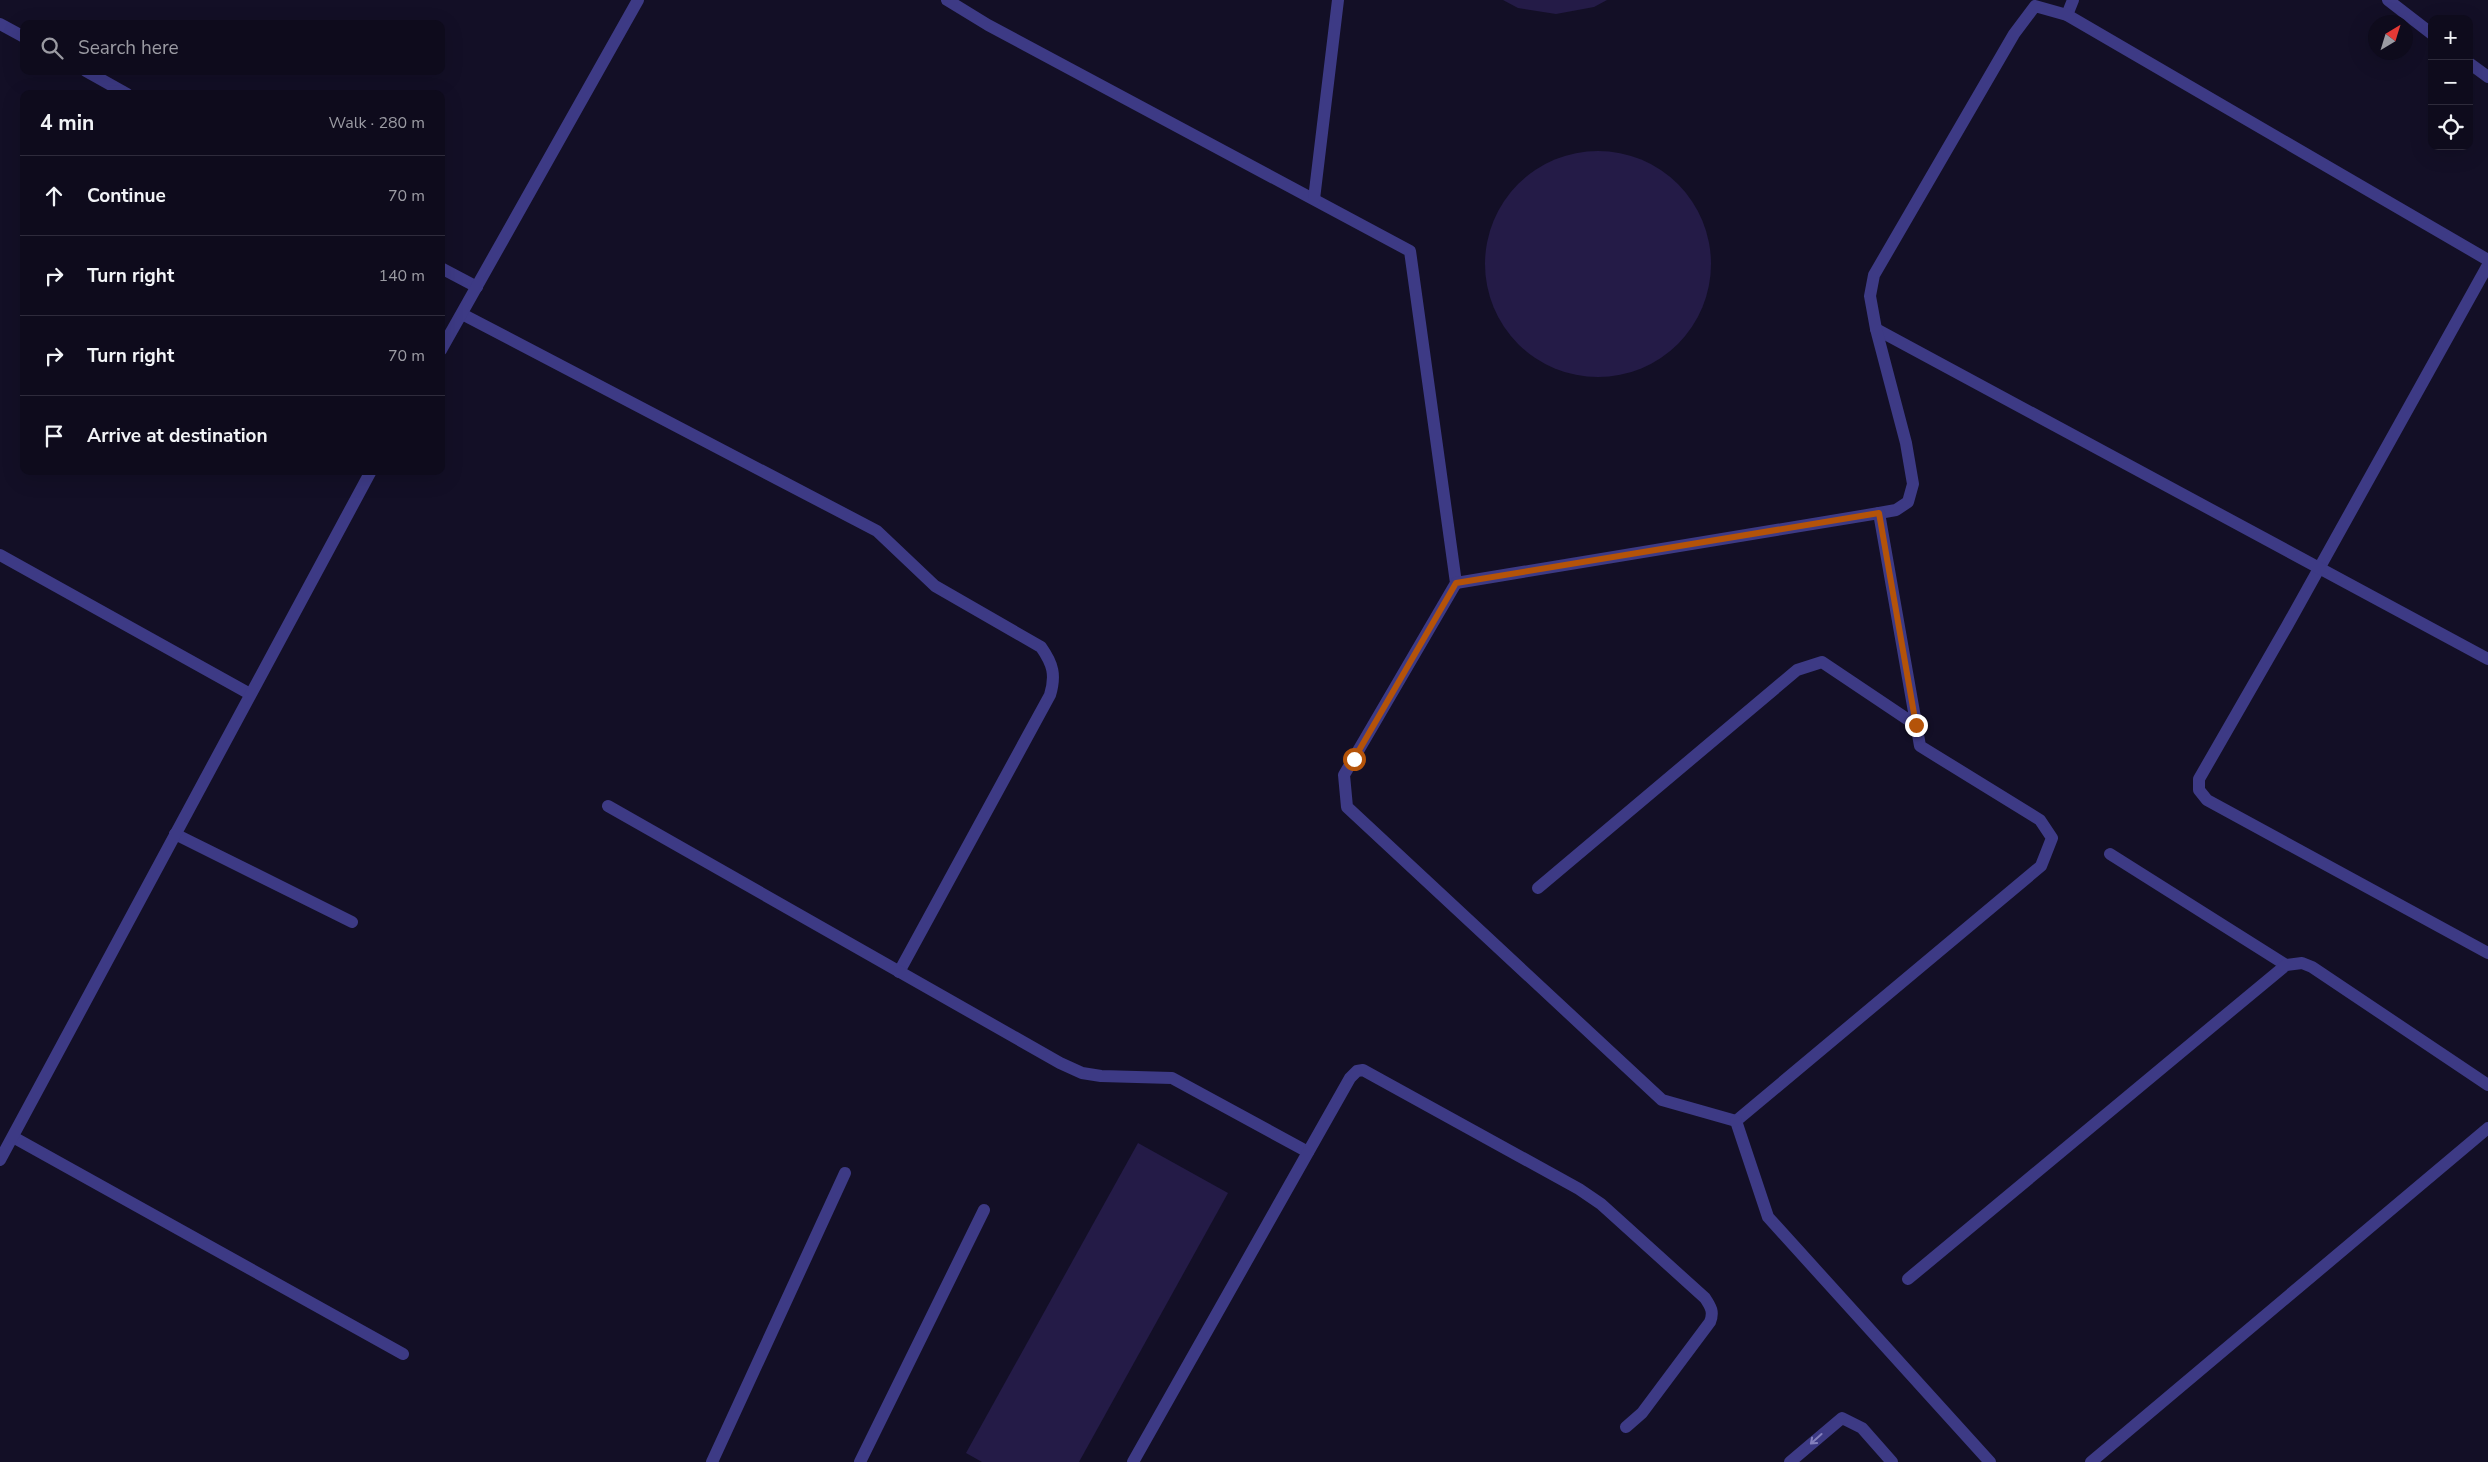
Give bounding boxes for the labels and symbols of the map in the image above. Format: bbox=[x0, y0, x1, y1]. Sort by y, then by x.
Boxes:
north arrow bbox=[2368, 15, 2413, 60]
route end bbox=[1905, 714, 1928, 737]
route start bbox=[1343, 748, 1366, 771]
one-way arrow bbox=[1809, 1434, 1822, 1445]

